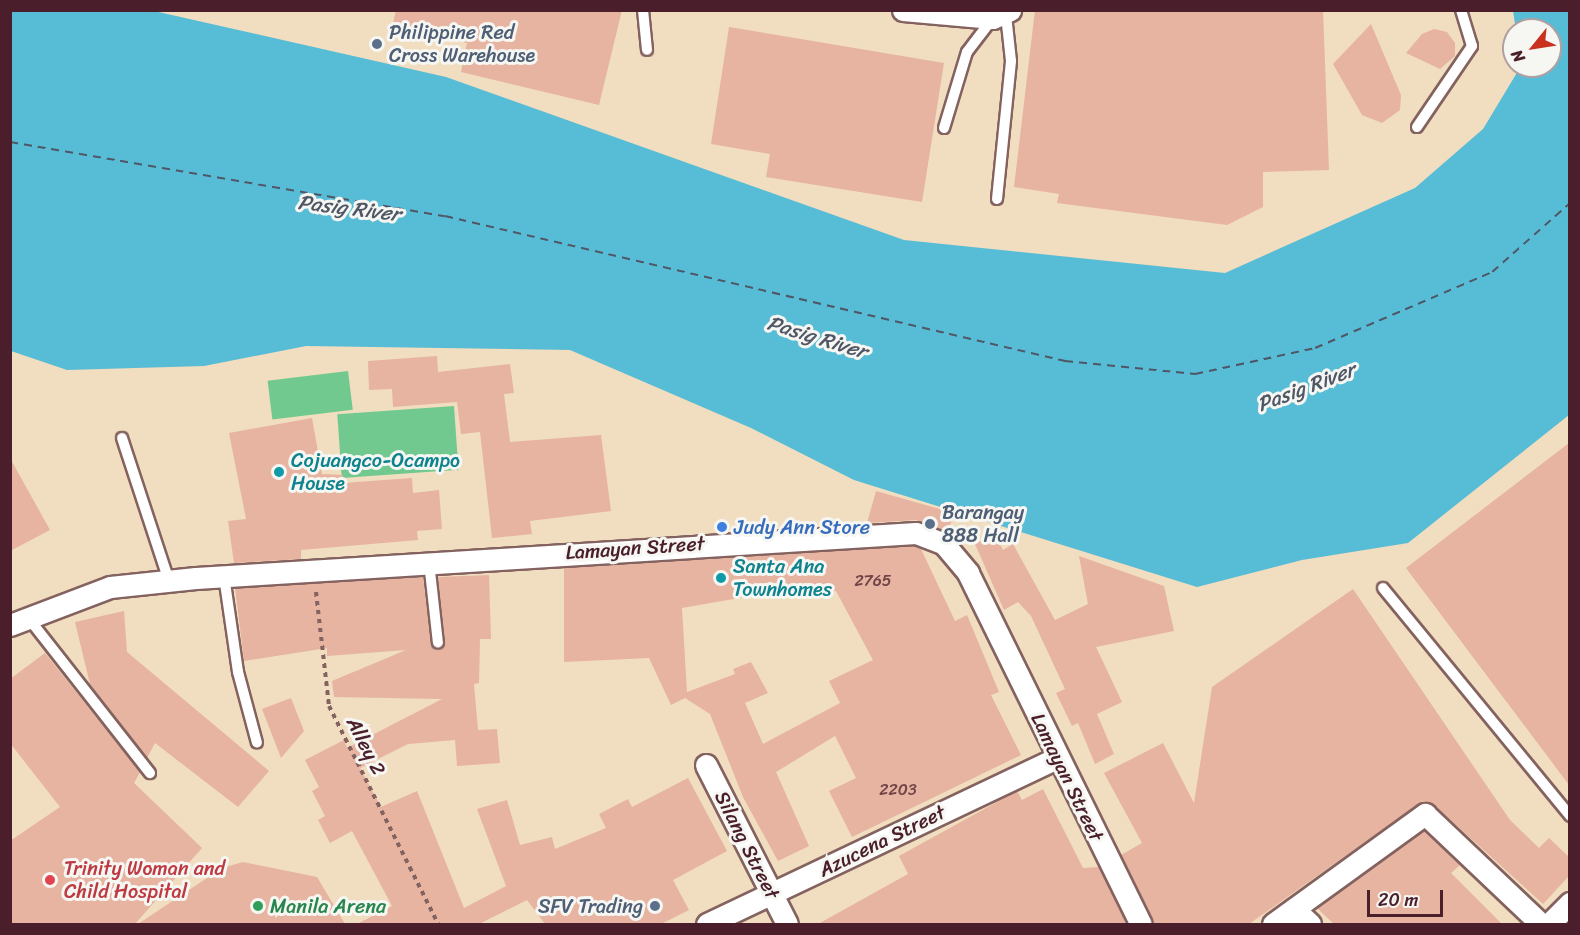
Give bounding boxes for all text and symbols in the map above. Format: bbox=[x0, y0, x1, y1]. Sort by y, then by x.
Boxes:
north arrow bbox=[1502, 18, 1562, 78]
place label: Philippine Red Cross Warehouse bbox=[389, 20, 536, 67]
marker: Philippine Red Cross Warehouse bbox=[370, 37, 384, 51]
text: N bbox=[1502, 44, 1533, 68]
water label: Pasig River bbox=[297, 189, 401, 227]
water label: Pasig River bbox=[764, 310, 870, 364]
water label: Pasig River bbox=[1254, 357, 1358, 417]
place label: Cojuangco-Ocampo House bbox=[291, 448, 460, 495]
marker: Cojuangco-Ocampo House bbox=[272, 465, 286, 479]
place label: Barangay 888 Hall bbox=[942, 500, 1024, 547]
place label: Judy Ann Store bbox=[734, 515, 870, 539]
marker: Barangay 888 Hall bbox=[923, 517, 937, 531]
marker: Judy Ann Store bbox=[715, 520, 729, 534]
street label: Lamayan Street bbox=[565, 531, 705, 565]
place label: Santa Ana Townhomes bbox=[733, 554, 832, 601]
marker: Santa Ana Townhomes bbox=[714, 571, 728, 585]
house number: 2765 bbox=[854, 571, 892, 591]
street label: Lamayan Street bbox=[1026, 709, 1108, 845]
street label: Alley 2 bbox=[341, 713, 391, 779]
house number: 2203 bbox=[879, 780, 917, 800]
street label: Silang Street bbox=[710, 787, 784, 903]
street label: Azucena Street bbox=[815, 800, 949, 882]
place label: Trinity Woman and Child Hospital bbox=[64, 856, 225, 903]
marker: Trinity Woman and Child Hospital bbox=[41, 871, 59, 889]
scale bar bbox=[1370, 878, 1446, 916]
text: 20 m bbox=[1378, 884, 1418, 916]
place label: Manila Arena bbox=[270, 894, 386, 918]
place label: SFV Trading bbox=[538, 894, 643, 918]
marker: Manila Arena bbox=[251, 899, 265, 913]
marker: SFV Trading bbox=[648, 899, 662, 913]

